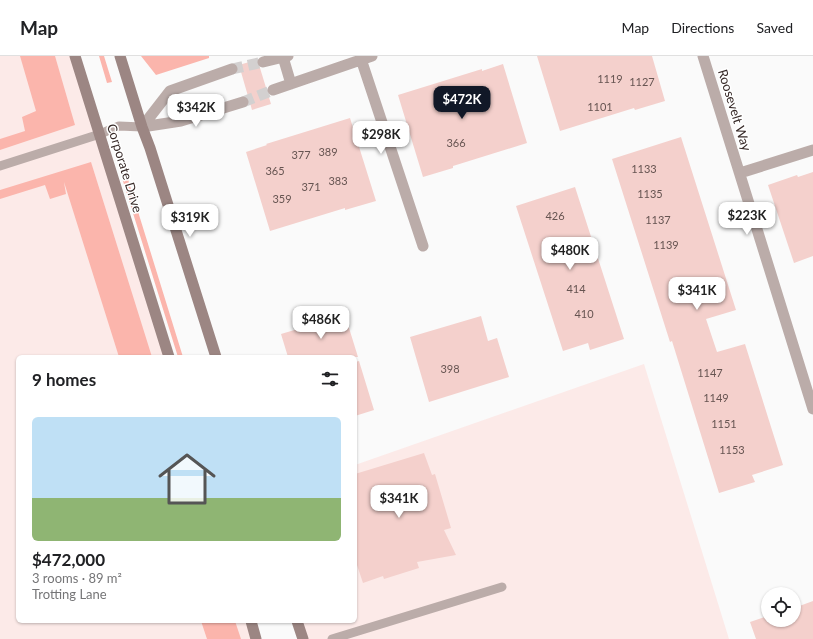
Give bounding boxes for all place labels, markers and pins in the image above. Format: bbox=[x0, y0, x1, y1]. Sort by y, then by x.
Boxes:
pin: $472K bbox=[434, 86, 490, 120]
pin: $342K bbox=[168, 94, 224, 128]
pin: $298K bbox=[353, 121, 409, 155]
pin: $223K bbox=[719, 202, 775, 236]
pin: $319K bbox=[162, 204, 218, 238]
pin: $480K bbox=[542, 237, 598, 271]
pin: $341K bbox=[669, 277, 725, 311]
pin: $486K bbox=[293, 306, 349, 340]
pin: $341K bbox=[371, 485, 427, 519]

